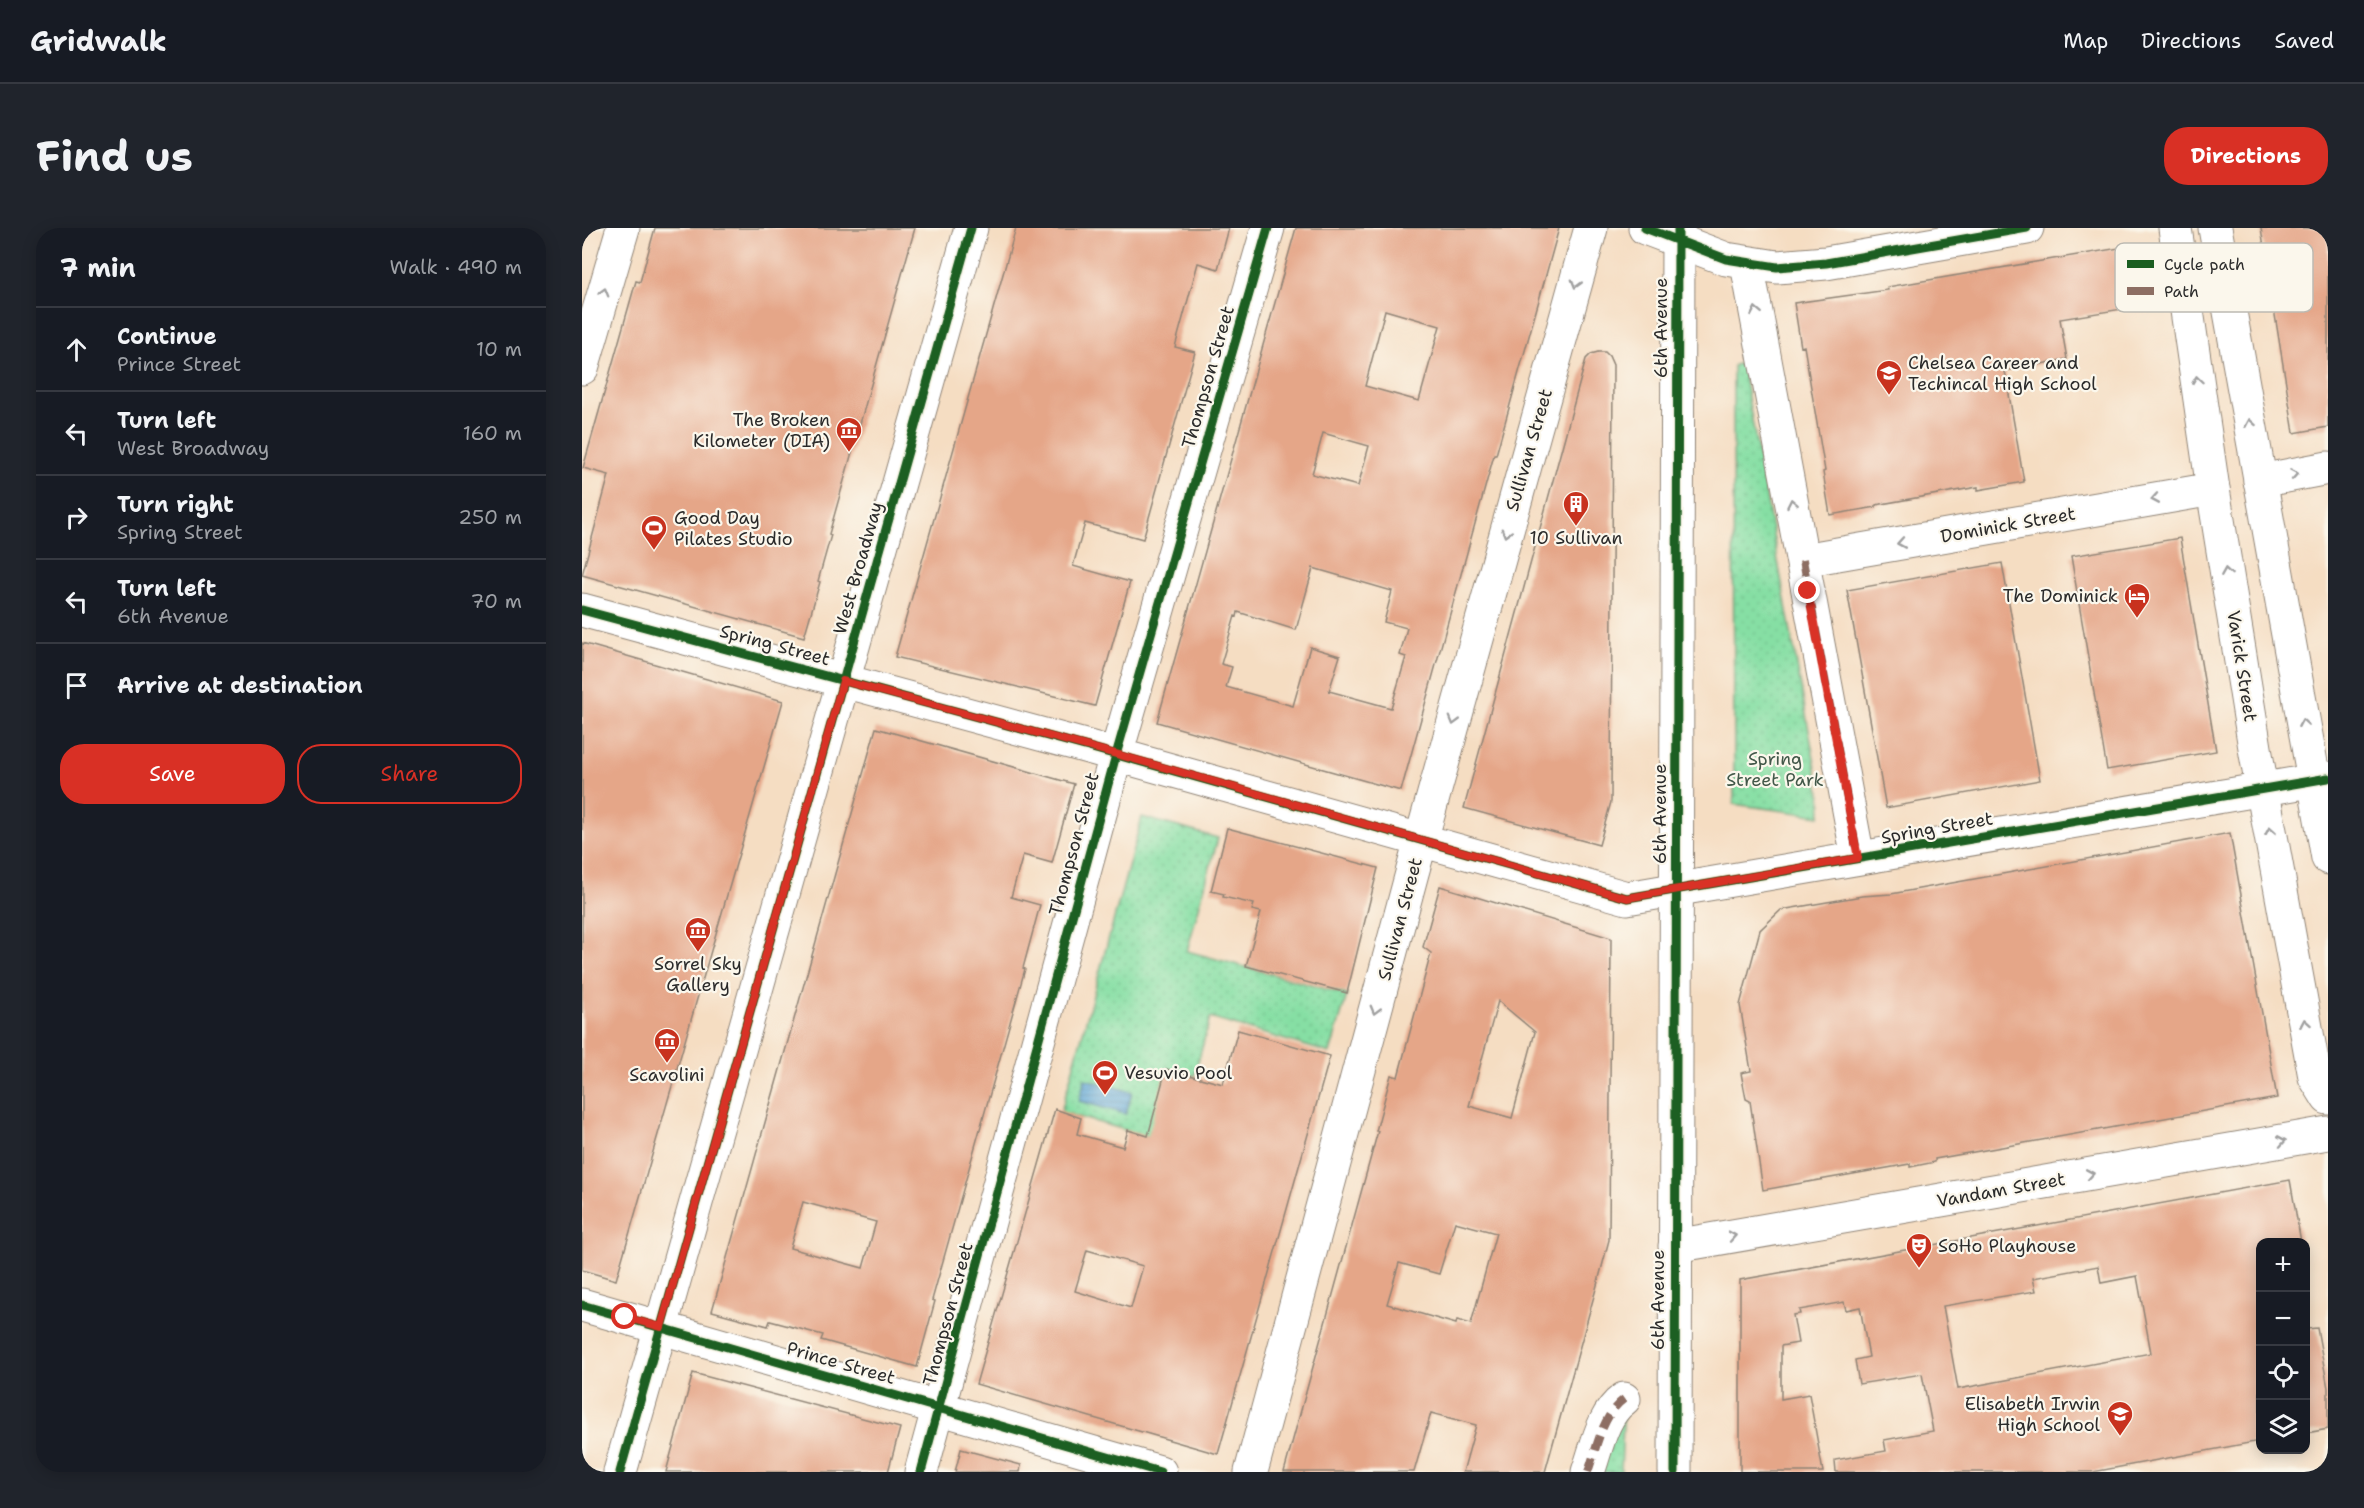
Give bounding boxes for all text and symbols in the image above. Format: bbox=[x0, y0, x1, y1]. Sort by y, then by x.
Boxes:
text: Gridwalk bbox=[30, 22, 167, 60]
text: Map bbox=[2063, 27, 2108, 55]
text: Directions bbox=[2141, 27, 2241, 55]
text: Saved bbox=[2274, 27, 2334, 55]
button: Directions bbox=[2164, 127, 2328, 185]
text: Find us bbox=[36, 128, 193, 184]
legend bbox=[2115, 243, 2313, 312]
text: 7 min bbox=[60, 250, 136, 285]
text: Walk · 490 m bbox=[390, 254, 522, 280]
text: Cycle path bbox=[2164, 254, 2245, 275]
street label: 6th Avenue bbox=[1649, 278, 1673, 378]
one-way arrow bbox=[1570, 279, 1583, 289]
text: Path bbox=[2164, 281, 2199, 302]
one-way arrow bbox=[597, 287, 609, 298]
street label: Thompson Street bbox=[1176, 303, 1240, 451]
one-way arrow bbox=[1750, 307, 1763, 317]
text: Continue bbox=[117, 322, 217, 351]
icon: ahead bbox=[60, 333, 93, 366]
text: 10 m bbox=[476, 336, 522, 362]
text: Prince Street bbox=[117, 351, 241, 377]
place label: Chelsea Career and Techincal High School bbox=[1908, 351, 2097, 396]
school or university icon: Chelsea Career and Techincal High School bbox=[1874, 358, 1904, 396]
one-way arrow bbox=[2192, 375, 2204, 384]
street label: Sullivan Street bbox=[1500, 386, 1558, 514]
text: Turn left bbox=[117, 406, 216, 435]
place label: The Broken Kilometer (DIA) bbox=[693, 408, 830, 453]
museum icon: The Broken Kilometer (DIA) bbox=[834, 415, 864, 453]
icon: left bbox=[60, 417, 93, 450]
one-way arrow bbox=[2244, 418, 2257, 428]
text: 160 m bbox=[463, 420, 522, 446]
text: West Broadway bbox=[117, 435, 269, 461]
one-way arrow bbox=[2289, 469, 2299, 481]
building icon: 10 Sullivan bbox=[1561, 489, 1591, 527]
text: Turn right bbox=[117, 490, 234, 519]
one-way arrow bbox=[2150, 492, 2160, 505]
one-way arrow bbox=[1786, 498, 1799, 508]
street label: West Broadway bbox=[828, 499, 888, 637]
icon: right bbox=[60, 501, 93, 534]
street label: Dominick Street bbox=[1939, 501, 2077, 549]
text: 250 m bbox=[458, 504, 522, 530]
place label: Good Day Pilates Studio bbox=[674, 506, 793, 551]
sports icon: Good Day Pilates Studio bbox=[639, 513, 669, 551]
text: Spring Street bbox=[117, 519, 243, 545]
place label: 10 Sullivan bbox=[1530, 526, 1623, 550]
one-way arrow bbox=[1501, 528, 1514, 538]
one-way arrow bbox=[1896, 536, 1906, 549]
one-way arrow bbox=[2221, 568, 2233, 577]
text: Turn left bbox=[117, 574, 216, 603]
route end bbox=[1794, 577, 1820, 603]
hotel icon: The Dominick bbox=[2122, 581, 2152, 619]
place label: The Dominick bbox=[2003, 584, 2118, 608]
icon: left bbox=[60, 585, 93, 618]
text: 70 m bbox=[470, 588, 522, 614]
text: 6th Avenue bbox=[117, 603, 229, 629]
street label: Varick Street bbox=[2221, 609, 2263, 724]
street label: Spring Street bbox=[717, 619, 833, 671]
icon: arrive bbox=[60, 669, 93, 702]
text: Arrive at destination bbox=[117, 671, 363, 700]
one-way arrow bbox=[1449, 715, 1461, 726]
one-way arrow bbox=[2297, 718, 2310, 728]
button: Save bbox=[60, 744, 285, 804]
button: Share bbox=[297, 744, 522, 804]
park label: Spring Street Park bbox=[1726, 747, 1824, 792]
street label: 6th Avenue bbox=[1648, 764, 1672, 864]
street label: Thompson Street bbox=[1043, 770, 1105, 918]
street label: Spring Street bbox=[1879, 806, 1995, 850]
one-way arrow bbox=[2264, 827, 2277, 837]
street label: Sullivan Street bbox=[1372, 855, 1428, 983]
museum icon: Sorrel Sky Gallery bbox=[683, 915, 713, 953]
place label: Sorrel Sky Gallery bbox=[654, 952, 742, 997]
one-way arrow bbox=[1370, 1004, 1382, 1015]
one-way arrow bbox=[2299, 1019, 2312, 1029]
museum icon: Scavolini bbox=[652, 1026, 682, 1064]
sports icon: Vesuvio Pool bbox=[1090, 1058, 1120, 1096]
place label: Vesuvio Pool bbox=[1124, 1061, 1233, 1085]
place label: Scavolini bbox=[629, 1063, 705, 1087]
one-way arrow bbox=[2277, 1135, 2287, 1148]
street label: Vandam Street bbox=[1935, 1167, 2067, 1213]
one-way arrow bbox=[2085, 1169, 2095, 1181]
one-way arrow bbox=[1727, 1230, 1737, 1243]
theatre icon: SoHo Playhouse bbox=[1904, 1231, 1934, 1269]
place label: SoHo Playhouse bbox=[1938, 1234, 2076, 1258]
map controls bbox=[2256, 1238, 2310, 1454]
button: + bbox=[2256, 1238, 2310, 1292]
street label: Thompson Street bbox=[917, 1240, 979, 1388]
street label: 6th Avenue bbox=[1646, 1250, 1670, 1350]
button: − bbox=[2256, 1292, 2310, 1346]
route start bbox=[611, 1303, 637, 1329]
street label: Prince Street bbox=[784, 1336, 898, 1390]
button: locate bbox=[2256, 1346, 2310, 1400]
place label: Elisabeth Irwin High School bbox=[1965, 1392, 2101, 1437]
school or university icon: Elisabeth Irwin High School bbox=[2105, 1399, 2135, 1437]
button: layers bbox=[2256, 1400, 2310, 1454]

